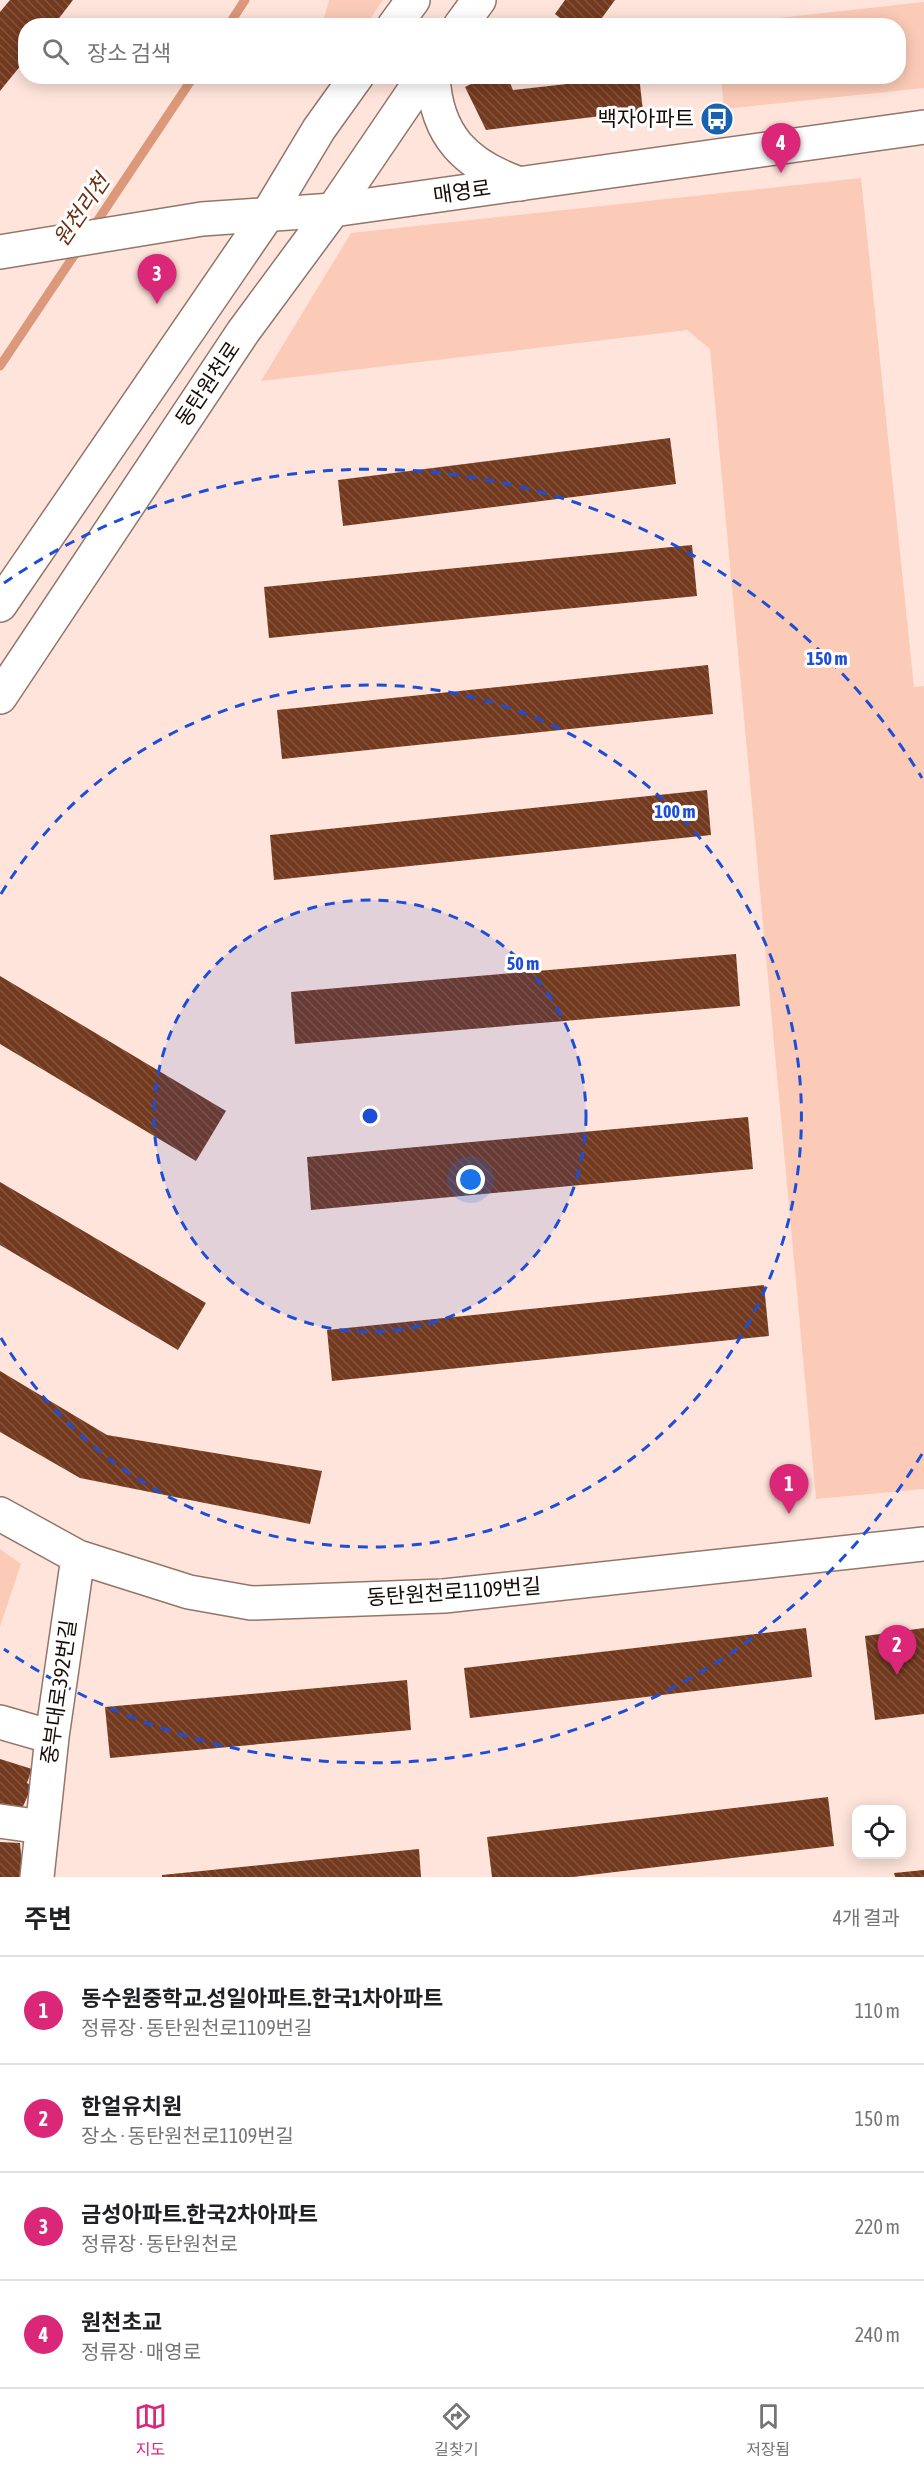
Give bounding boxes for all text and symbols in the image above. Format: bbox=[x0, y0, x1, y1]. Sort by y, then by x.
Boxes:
search box bbox=[18, 18, 906, 84]
icon: search bbox=[39, 35, 72, 68]
text: 장소 검색 bbox=[87, 40, 171, 66]
bus stop icon: 백자아파트 bbox=[699, 101, 735, 137]
place label: 백자아파트 bbox=[597, 106, 694, 130]
pin: 4 bbox=[762, 124, 800, 173]
water label: 원천리천 bbox=[48, 167, 116, 251]
street label: 매영로 bbox=[431, 175, 492, 207]
pin: 3 bbox=[138, 254, 176, 304]
street label: 동탄원천로 bbox=[170, 337, 244, 430]
text: 150 m bbox=[807, 648, 847, 669]
text: 100 m bbox=[655, 801, 695, 822]
text: 50 m bbox=[507, 953, 539, 974]
centre of rings bbox=[360, 1106, 380, 1126]
your location bbox=[456, 1165, 485, 1194]
pin: 1 bbox=[770, 1464, 808, 1514]
street label: 동탄원천로1109번길 bbox=[366, 1573, 542, 1609]
street label: 중부대로392번길 bbox=[36, 1618, 80, 1766]
pin: 2 bbox=[878, 1626, 916, 1675]
map controls bbox=[852, 1805, 906, 1859]
button: locate bbox=[852, 1805, 906, 1859]
text: 주변 bbox=[24, 1904, 72, 1934]
text: 4개 결과 bbox=[833, 1906, 900, 1929]
text: 동수원중학교.성일아파트.한국1차아파트 bbox=[81, 1985, 443, 2011]
text: 1 bbox=[39, 1999, 48, 2022]
text: 110 m bbox=[855, 1999, 900, 2022]
text: 정류장 · 동탄원천로1109번길 bbox=[81, 2016, 312, 2039]
text: 한얼유치원 bbox=[81, 2093, 182, 2119]
text: 2 bbox=[39, 2107, 48, 2130]
text: 150 m bbox=[855, 2107, 900, 2130]
text: 장소 · 동탄원천로1109번길 bbox=[81, 2124, 294, 2147]
text: 금성아파트.한국2차아파트 bbox=[81, 2201, 318, 2227]
text: 3 bbox=[39, 2215, 48, 2238]
text: 220 m bbox=[855, 2215, 900, 2238]
text: 정류장 · 동탄원천로 bbox=[81, 2232, 238, 2255]
text: 원천초교 bbox=[81, 2309, 162, 2335]
text: 4 bbox=[39, 2323, 48, 2346]
text: 240 m bbox=[855, 2323, 900, 2346]
text: 정류장 · 매영로 bbox=[81, 2340, 201, 2363]
tab: 지도 bbox=[134, 2400, 167, 2460]
tab: 길찾기 bbox=[434, 2400, 478, 2460]
tab: 저장됨 bbox=[746, 2400, 790, 2460]

